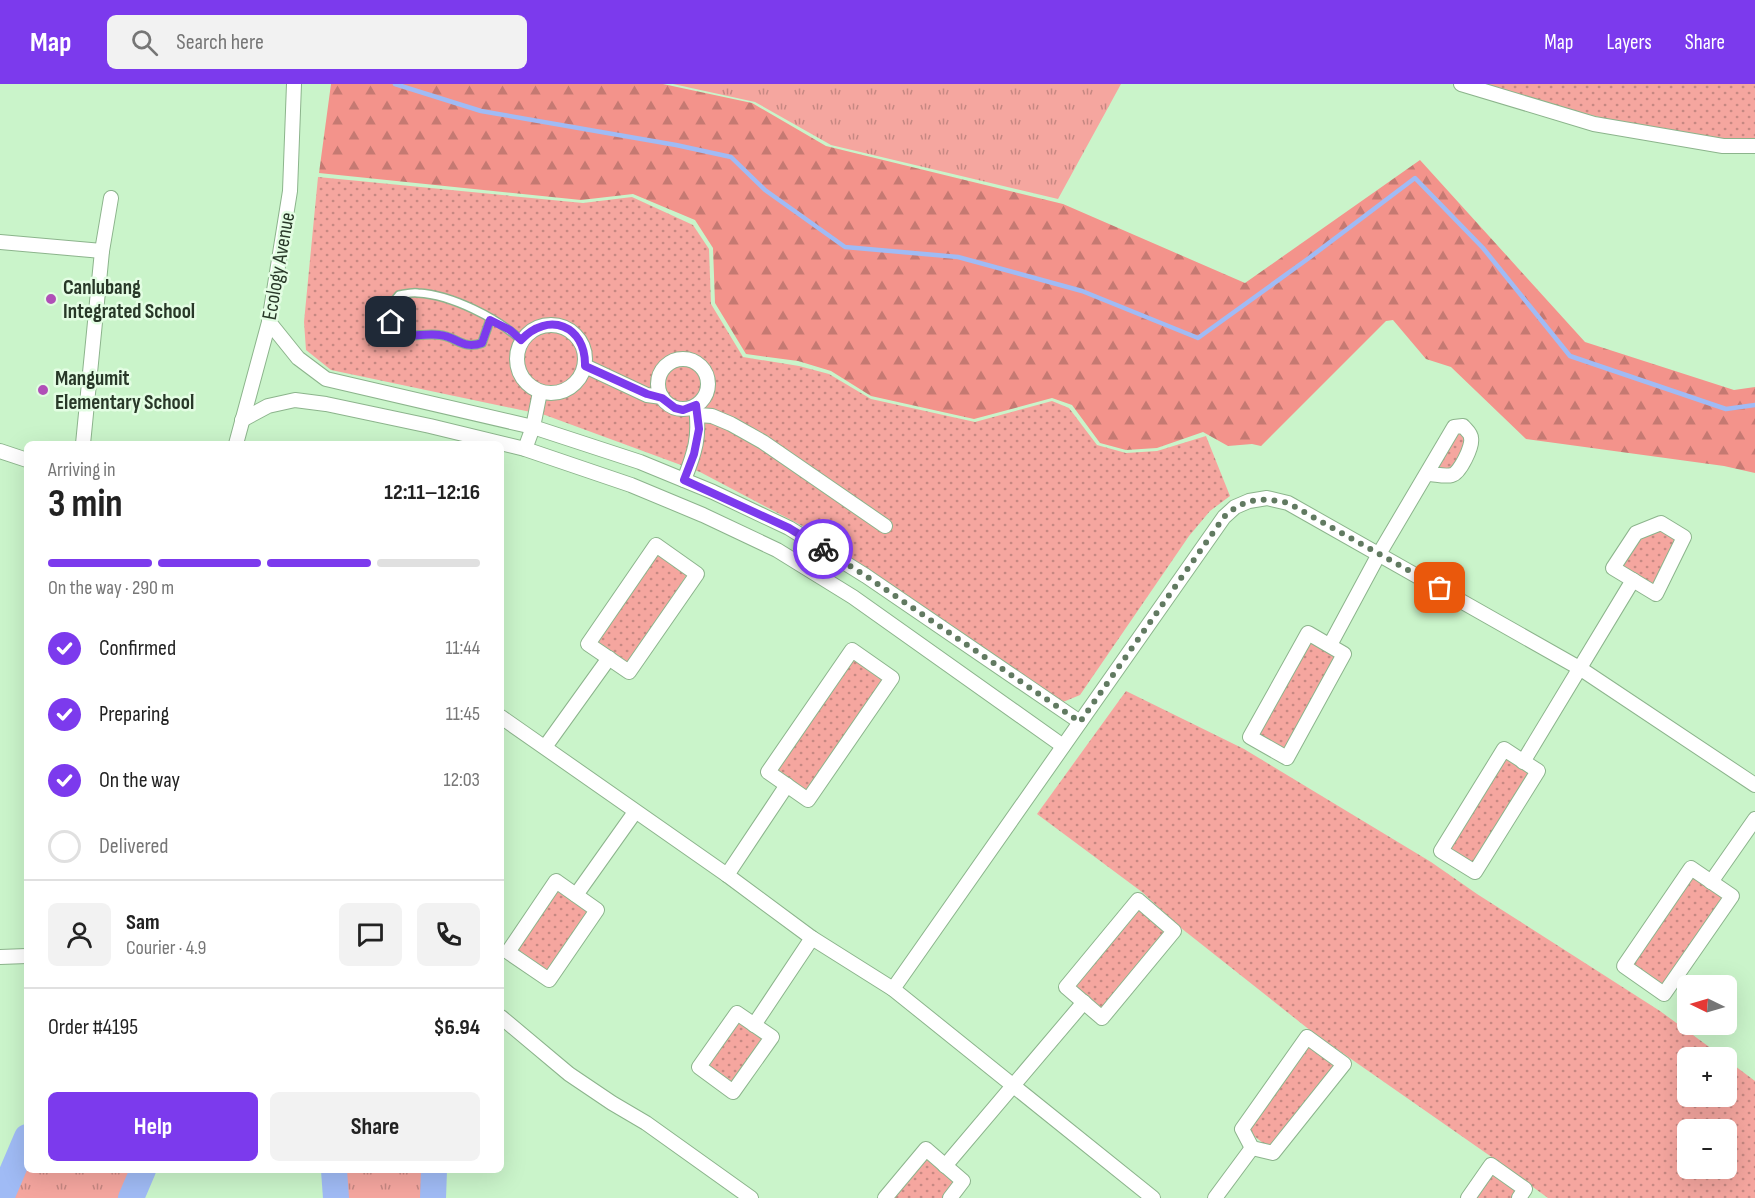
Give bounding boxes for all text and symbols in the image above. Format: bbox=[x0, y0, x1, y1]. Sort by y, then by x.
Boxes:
search box bbox=[107, 15, 527, 69]
text: Map bbox=[30, 26, 71, 59]
icon: search bbox=[128, 26, 161, 59]
text: Search here bbox=[176, 29, 264, 56]
text: Map bbox=[1544, 30, 1573, 55]
text: Layers bbox=[1606, 30, 1652, 55]
text: Share bbox=[1685, 30, 1725, 55]
street label: Ecology Avenue bbox=[257, 210, 300, 322]
place label: Canlubang Integrated School bbox=[63, 275, 195, 324]
marker: Canlubang Integrated School bbox=[44, 292, 58, 306]
pin bbox=[365, 296, 416, 347]
icon: home bbox=[374, 305, 407, 338]
place label: Mangumit Elementary School bbox=[55, 366, 194, 415]
marker: Mangumit Elementary School bbox=[36, 383, 50, 397]
text: Arriving in bbox=[48, 458, 116, 482]
text: 12:11–12:16 bbox=[384, 479, 480, 506]
text: 3 min bbox=[48, 481, 123, 528]
courier bbox=[793, 519, 853, 579]
icon: bike bbox=[807, 533, 840, 566]
pin bbox=[1414, 562, 1465, 613]
icon: bag bbox=[1423, 571, 1456, 604]
text: On the way · 290 m bbox=[48, 576, 174, 600]
icon: check bbox=[48, 632, 81, 665]
text: Confirmed bbox=[99, 635, 176, 662]
text: 11:44 bbox=[445, 636, 480, 660]
icon: check bbox=[48, 698, 81, 731]
text: Preparing bbox=[99, 701, 169, 728]
text: 11:45 bbox=[446, 702, 480, 726]
icon: check bbox=[48, 764, 81, 797]
text: On the way bbox=[99, 767, 180, 794]
text: 12:03 bbox=[443, 768, 480, 792]
text: Delivered bbox=[99, 833, 168, 860]
button: person bbox=[48, 903, 111, 966]
button: chat bbox=[339, 903, 402, 966]
button: phone bbox=[417, 903, 480, 966]
text: Sam bbox=[126, 909, 160, 936]
text: Courier · 4.9 bbox=[126, 936, 206, 960]
north arrow bbox=[1677, 975, 1737, 1035]
map controls bbox=[1677, 975, 1737, 1179]
text: Order #4195 bbox=[48, 1014, 138, 1041]
text: $6.94 bbox=[433, 1014, 480, 1041]
button: + bbox=[1677, 1047, 1737, 1107]
button: Help bbox=[48, 1092, 258, 1161]
button: Share bbox=[270, 1092, 480, 1161]
button: − bbox=[1677, 1119, 1737, 1179]

